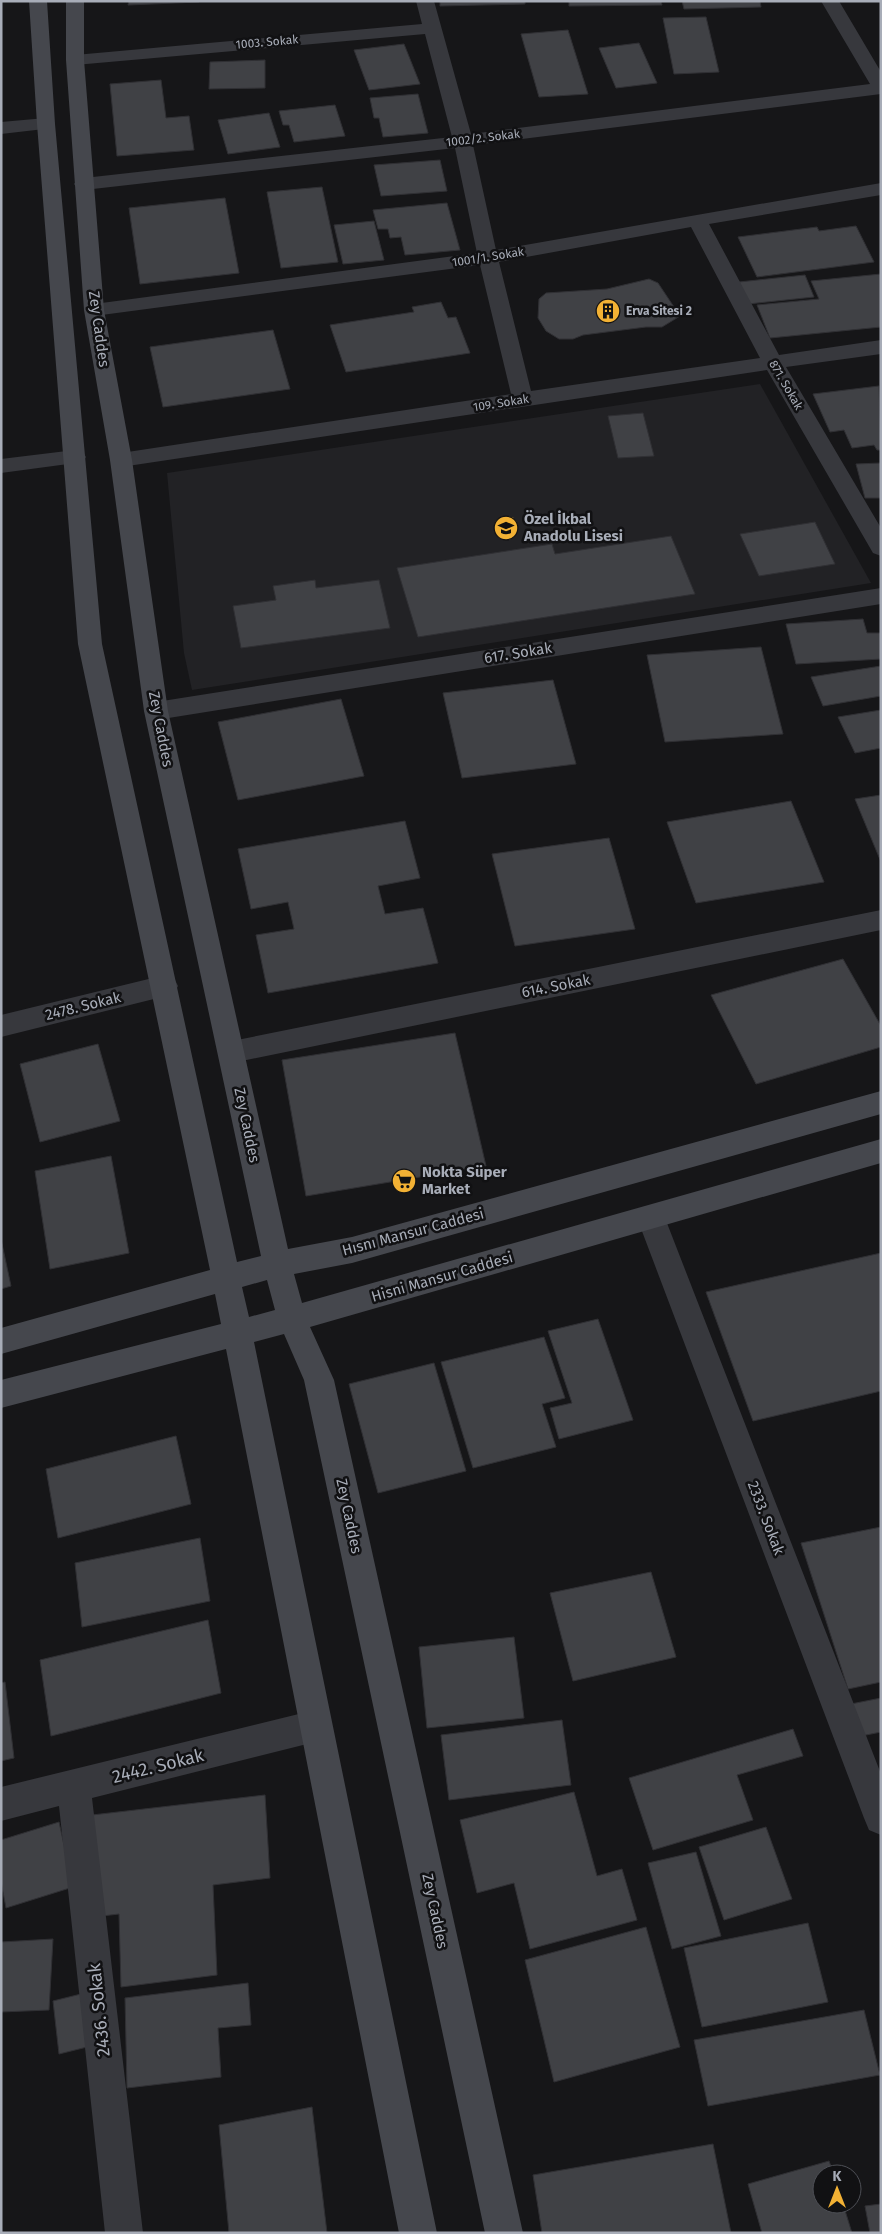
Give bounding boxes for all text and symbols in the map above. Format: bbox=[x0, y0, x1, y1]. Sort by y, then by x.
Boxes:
street label: 1003. Sokak bbox=[235, 32, 300, 52]
street label: 1002/2. Sokak bbox=[445, 126, 522, 149]
street label: 1001/1. Sokak bbox=[451, 244, 526, 270]
street label: Zey Caddes bbox=[85, 290, 113, 368]
building icon: Erva Sitesi 2 bbox=[595, 298, 621, 324]
place label: Erva Sitesi 2 bbox=[626, 304, 692, 318]
street label: 871. Sokak bbox=[766, 358, 806, 413]
street label: 109. Sokak bbox=[472, 392, 531, 414]
place label: Özel İkbal Anadolu Lisesi bbox=[523, 510, 623, 545]
school or university icon: Özel İkbal Anadolu Lisesi bbox=[493, 515, 519, 541]
street label: 617. Sokak bbox=[483, 639, 553, 667]
street label: Zey Caddes bbox=[145, 690, 177, 768]
street label: 614. Sokak bbox=[520, 970, 592, 1001]
street label: 2478. Sokak bbox=[43, 988, 123, 1024]
street label: Zey Caddes bbox=[230, 1086, 264, 1164]
place label: Nokta Süper Market bbox=[422, 1163, 508, 1198]
supermarket icon: Nokta Süper Market bbox=[391, 1168, 417, 1194]
street label: Hısnı Mansur Caddesi bbox=[340, 1204, 486, 1260]
street label: Hisni Mansur Caddesi bbox=[369, 1248, 515, 1306]
street label: Zey Caddes bbox=[332, 1477, 366, 1555]
street label: 2333. Sokak bbox=[744, 1479, 788, 1558]
street label: 2442. Sokak bbox=[110, 1744, 207, 1788]
street label: Zey Caddes bbox=[418, 1872, 452, 1950]
street label: 2436. Sokak bbox=[83, 1962, 115, 2058]
north arrow bbox=[812, 2164, 862, 2214]
text: K bbox=[833, 2168, 843, 2185]

